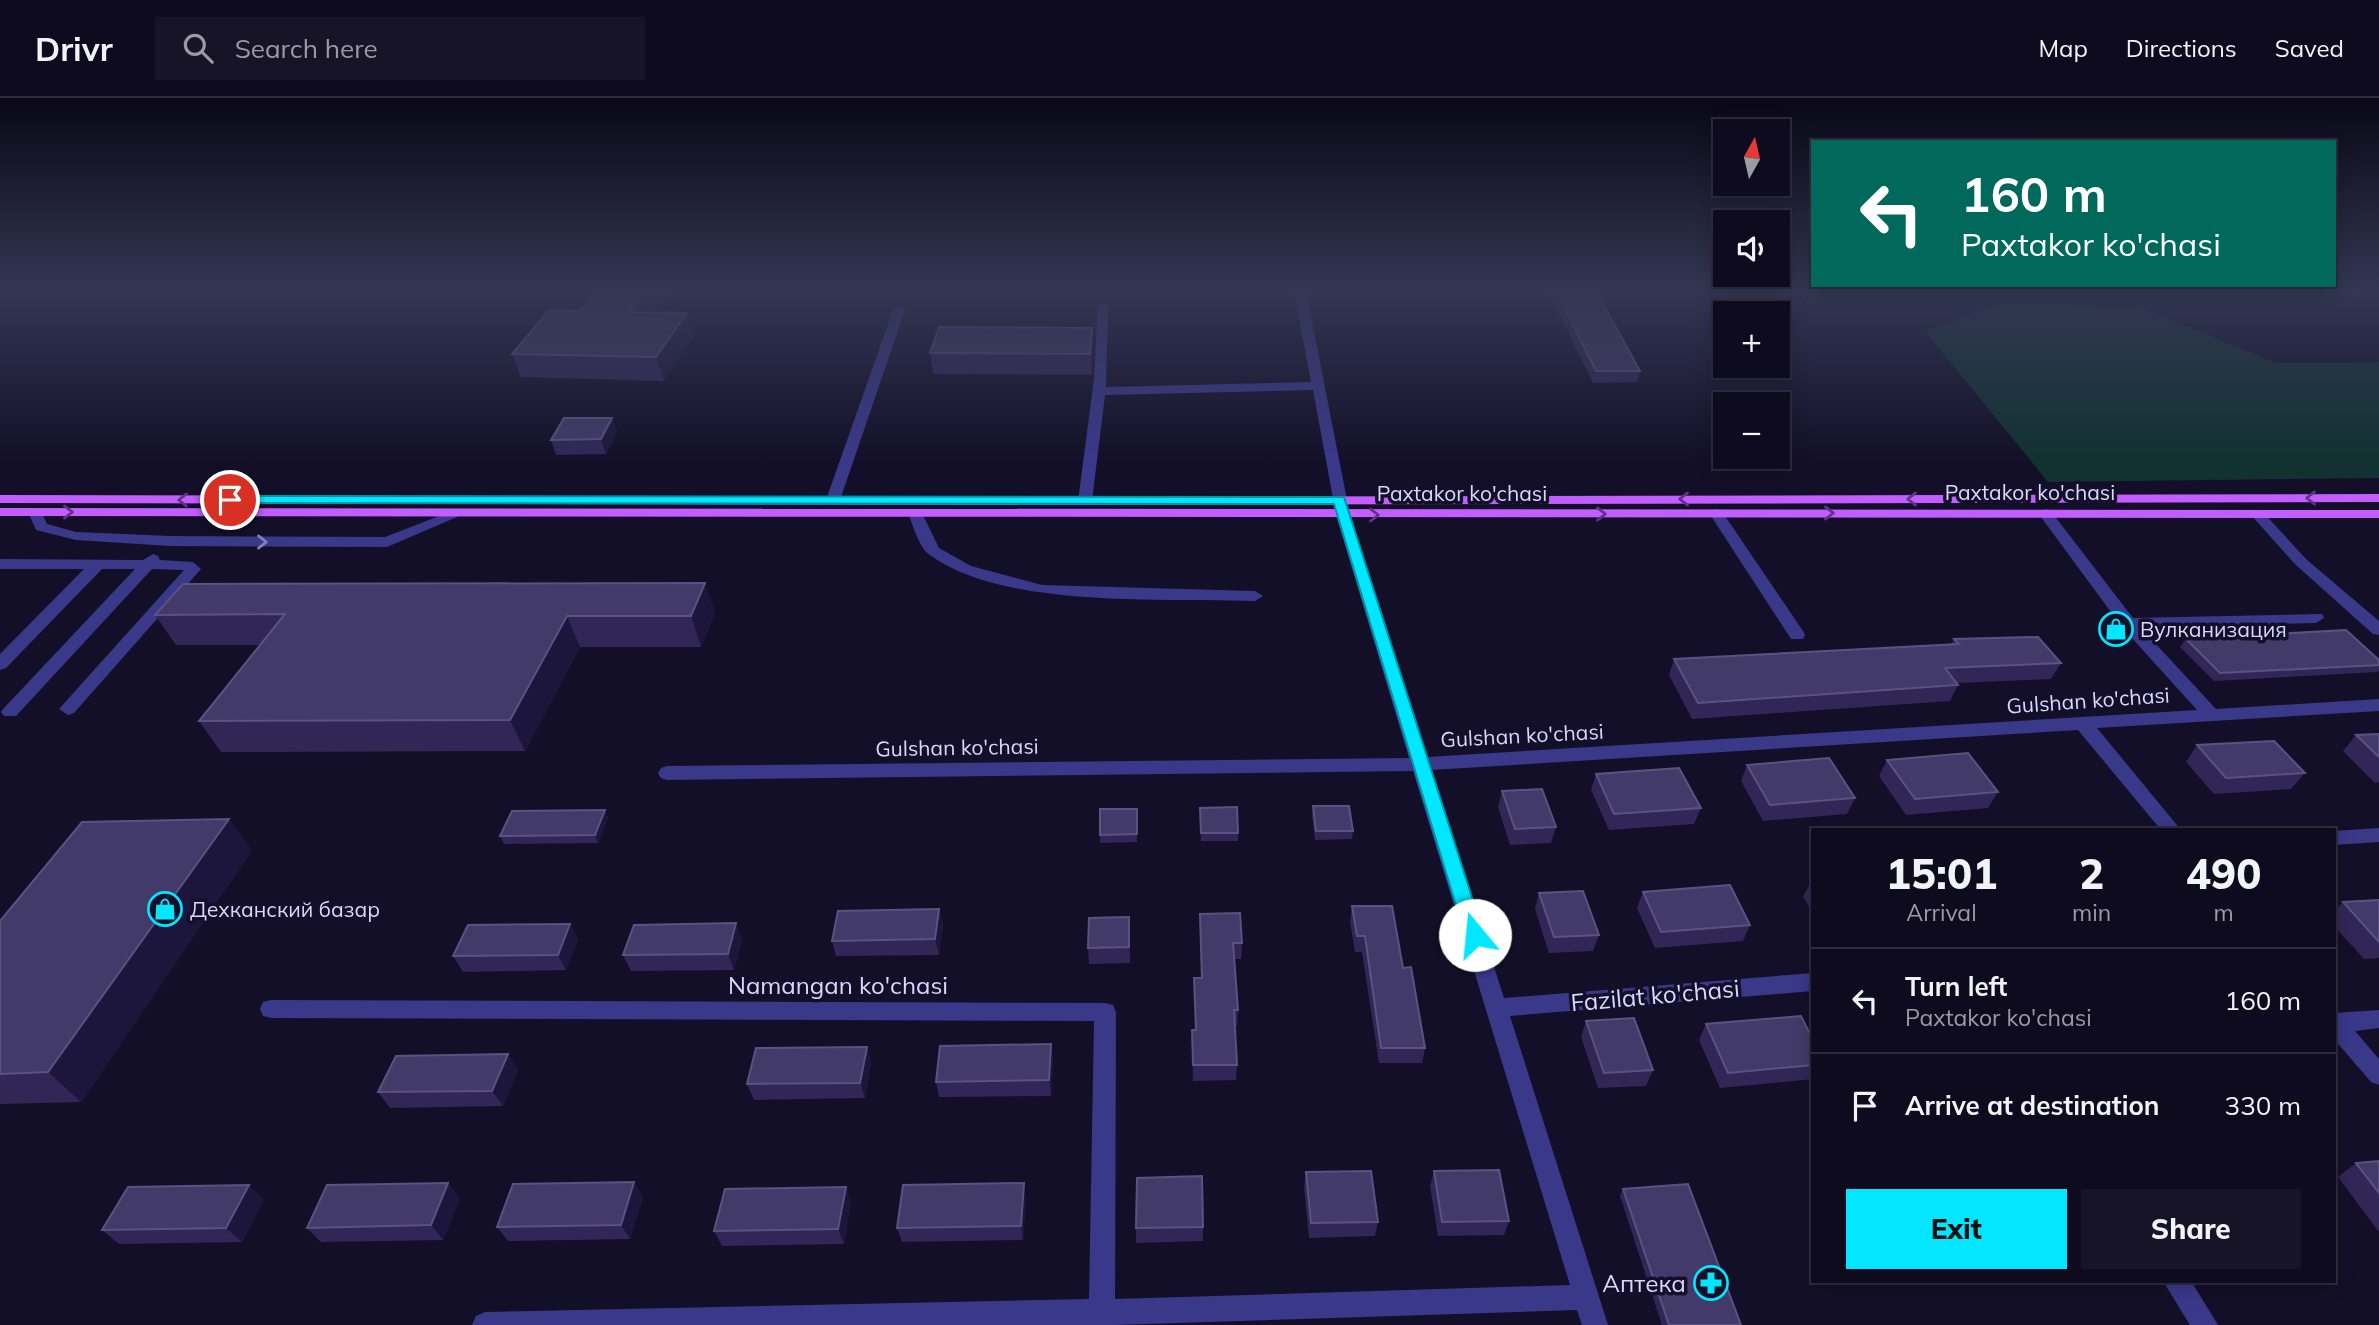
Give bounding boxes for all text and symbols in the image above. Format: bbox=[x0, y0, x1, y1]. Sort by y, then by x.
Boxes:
search box bbox=[155, 17, 645, 80]
text: Drivr bbox=[35, 28, 113, 69]
icon: search bbox=[179, 29, 217, 67]
text: Search here bbox=[235, 32, 378, 65]
text: Map bbox=[2038, 33, 2088, 63]
text: Directions bbox=[2126, 33, 2237, 63]
text: Saved bbox=[2275, 33, 2344, 63]
north arrow bbox=[1713, 119, 1790, 196]
map controls bbox=[1713, 119, 1790, 469]
text: 160 m bbox=[1961, 163, 2107, 224]
icon: left bbox=[1846, 168, 1937, 259]
button: sound bbox=[1713, 210, 1790, 287]
text: Paxtakor ko'chasi bbox=[1961, 224, 2221, 264]
button: + bbox=[1713, 301, 1790, 378]
button: − bbox=[1713, 392, 1790, 469]
pin bbox=[200, 470, 260, 530]
street label: Paxtakor ko'chasi bbox=[1945, 479, 2115, 505]
street label: Paxtakor ko'chasi bbox=[1377, 480, 1547, 506]
icon: arrive bbox=[211, 481, 249, 519]
one-way arrow bbox=[2305, 490, 2316, 506]
one-way arrow bbox=[1679, 491, 1689, 507]
one-way arrow bbox=[1906, 491, 1917, 507]
one-way arrow bbox=[177, 492, 188, 508]
one-way arrow bbox=[63, 504, 74, 520]
one-way arrow bbox=[1824, 505, 1834, 521]
one-way arrow bbox=[1596, 506, 1607, 522]
one-way arrow bbox=[1369, 507, 1379, 523]
one-way arrow bbox=[258, 534, 268, 550]
shop icon: Вулканизация bbox=[2097, 610, 2135, 648]
place label: Вулканизация bbox=[2140, 616, 2287, 642]
street label: Gulshan ko'chasi bbox=[2006, 681, 2170, 719]
street label: Gulshan ko'chasi bbox=[1440, 718, 1604, 752]
street label: Gulshan ko'chasi bbox=[875, 733, 1039, 761]
text: 15:01 bbox=[1886, 847, 1997, 900]
text: 2 bbox=[2079, 847, 2104, 900]
text: 490 bbox=[2186, 847, 2261, 900]
shop icon: Дехканский базар bbox=[146, 890, 184, 928]
place label: Дехканский базар bbox=[190, 896, 380, 922]
position arrow bbox=[1438, 898, 1512, 972]
text: Arrival bbox=[1906, 898, 1977, 927]
text: min bbox=[2072, 898, 2111, 927]
text: m bbox=[2213, 898, 2234, 927]
street label: Namangan ko'chasi bbox=[728, 970, 948, 1000]
text: Turn left bbox=[1905, 970, 2007, 1003]
street label: Fazilat ko'chasi bbox=[1569, 973, 1741, 1017]
icon: left bbox=[1846, 982, 1884, 1020]
text: 160 m bbox=[2225, 984, 2301, 1017]
text: Paxtakor ko'chasi bbox=[1905, 1003, 2092, 1032]
icon: arrive bbox=[1846, 1087, 1884, 1125]
text: Arrive at destination bbox=[1905, 1089, 2160, 1122]
text: 330 m bbox=[2225, 1089, 2301, 1122]
button: Exit bbox=[1846, 1189, 2067, 1269]
button: Share bbox=[2081, 1189, 2301, 1269]
pharmacy icon: Аптека bbox=[1692, 1264, 1730, 1302]
place label: Аптека bbox=[1602, 1268, 1686, 1298]

